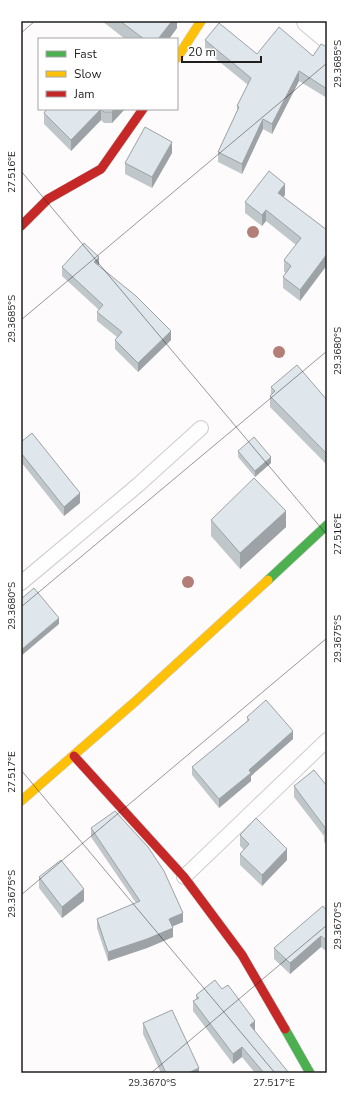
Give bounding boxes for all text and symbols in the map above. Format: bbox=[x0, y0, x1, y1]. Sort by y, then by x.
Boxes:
legend bbox=[38, 38, 178, 110]
scale bar bbox=[182, 38, 261, 64]
text: 29.3685°S bbox=[331, 40, 345, 88]
text: 20 m bbox=[188, 44, 216, 60]
text: Fast bbox=[74, 46, 97, 62]
text: Slow bbox=[74, 66, 102, 82]
text: Jam bbox=[73, 86, 95, 102]
text: 27.516°E bbox=[5, 151, 19, 193]
text: 29.3685°S bbox=[5, 295, 19, 343]
text: 29.3680°S bbox=[331, 327, 345, 375]
text: 27.516°E bbox=[331, 513, 345, 555]
text: 29.3680°S bbox=[5, 582, 19, 630]
text: 29.3675°S bbox=[331, 615, 345, 663]
text: 27.517°E bbox=[5, 751, 19, 793]
text: 29.3675°S bbox=[5, 870, 19, 918]
text: 29.3670°S bbox=[331, 902, 345, 950]
text: 29.3670°S bbox=[128, 1076, 176, 1090]
text: 27.517°E bbox=[253, 1076, 295, 1090]

